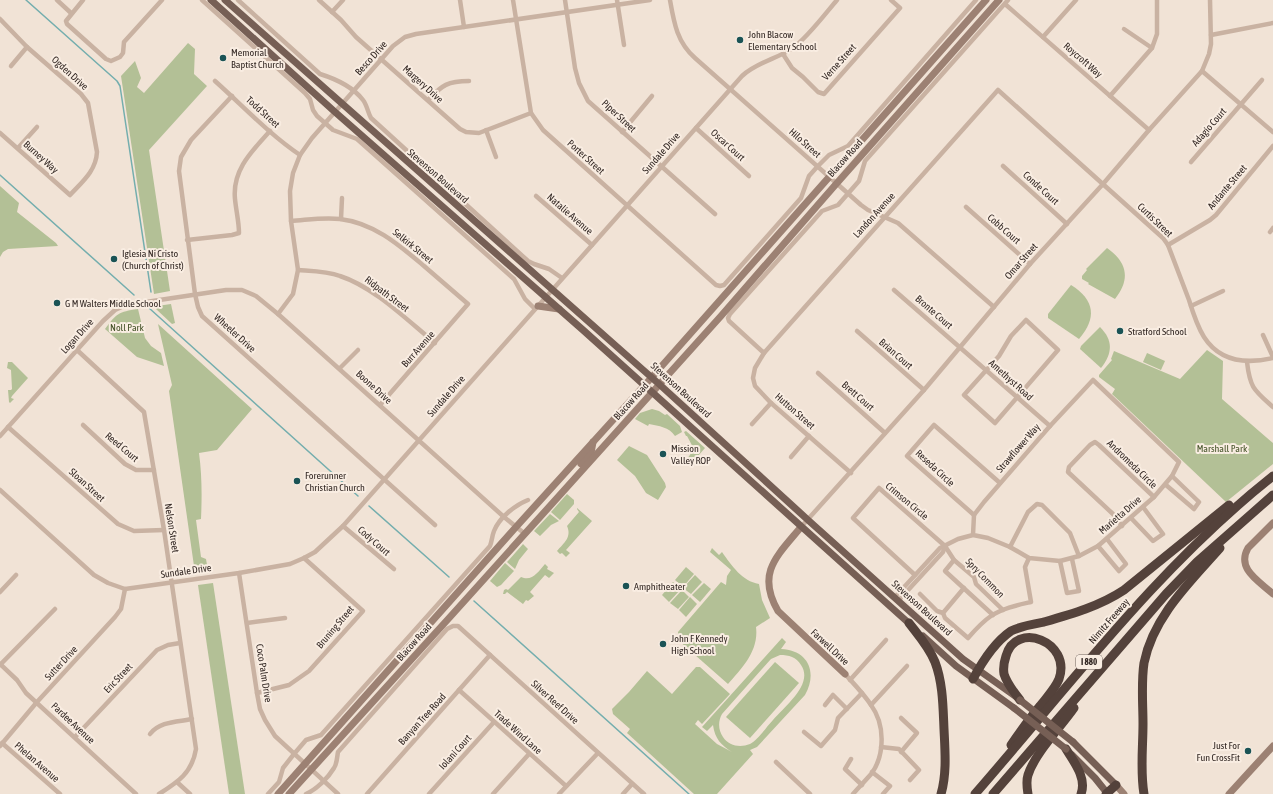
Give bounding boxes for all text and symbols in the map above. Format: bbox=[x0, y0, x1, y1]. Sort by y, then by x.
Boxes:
place label: John Blacow Elementary School bbox=[748, 29, 817, 52]
marker: John Blacow Elementary School bbox=[735, 35, 745, 45]
street label: Besco Drive bbox=[353, 38, 389, 77]
street label: Roycroft Way bbox=[1061, 40, 1105, 80]
street label: Verne Street bbox=[820, 42, 858, 82]
place label: Memorial Baptist Church bbox=[231, 47, 284, 70]
marker: Memorial Baptist Church bbox=[218, 53, 228, 63]
street label: Ogden Drive bbox=[50, 54, 91, 92]
street label: Margery Drive bbox=[401, 63, 446, 105]
street label: Todd Street bbox=[244, 94, 282, 130]
street label: Piper Street bbox=[600, 97, 638, 135]
street label: Adagio Court bbox=[1190, 106, 1229, 148]
street label: Hilo Street bbox=[787, 126, 823, 160]
street label: Oscar Court bbox=[709, 127, 747, 163]
street label: Sundale Drive bbox=[640, 130, 682, 176]
street label: Blacow Road bbox=[825, 137, 865, 179]
street label: Porter Street bbox=[565, 138, 607, 177]
street label: Burney Way bbox=[21, 139, 61, 175]
street label: Stevenson Boulevard bbox=[405, 147, 471, 206]
street label: Andante Street bbox=[1205, 162, 1249, 211]
street label: Conde Court bbox=[1021, 169, 1061, 207]
street label: Landon Avenue bbox=[851, 190, 897, 240]
street label: Natalie Avenue bbox=[545, 191, 595, 237]
street label: Curtis Street bbox=[1135, 201, 1175, 239]
street label: Cobb Court bbox=[985, 212, 1023, 246]
street label: Selkirk Street bbox=[391, 226, 435, 266]
street label: Omar Street bbox=[1002, 241, 1040, 281]
place label: Iglesia Ni Cristo (Church of Christ) bbox=[122, 248, 184, 271]
marker: Iglesia Ni Cristo (Church of Christ) bbox=[109, 254, 119, 264]
street label: Ridpath Street bbox=[363, 274, 411, 314]
street label: Bronte Court bbox=[913, 293, 955, 331]
marker: G M Walters Middle School bbox=[52, 298, 62, 308]
place label: G M Walters Middle School bbox=[65, 298, 161, 309]
street label: Wheeler Drive bbox=[212, 312, 258, 355]
street label: Logan Drive bbox=[59, 316, 96, 356]
park label: Noll Park bbox=[110, 322, 145, 333]
marker: Stratford School bbox=[1115, 326, 1125, 336]
place label: Stratford School bbox=[1128, 326, 1187, 337]
street label: Burr Avenue bbox=[399, 328, 437, 369]
street label: Brian Court bbox=[877, 337, 915, 372]
street label: Amethyst Road bbox=[987, 357, 1035, 403]
street label: Stevenson Boulevard bbox=[649, 360, 713, 420]
street label: Boone Drive bbox=[354, 368, 394, 406]
street label: Sundale Drive bbox=[425, 373, 467, 419]
street label: Brett Court bbox=[840, 379, 876, 413]
street label: Blacow Road bbox=[611, 380, 651, 422]
street label: Hutton Street bbox=[773, 391, 817, 431]
street label: Strawflower Way bbox=[994, 421, 1042, 475]
street label: Reed Court bbox=[103, 430, 141, 464]
street label: Andromeda Circle bbox=[1105, 437, 1160, 491]
place label: Mission Valley ROP bbox=[671, 443, 711, 466]
park label: Marshall Park bbox=[1197, 443, 1248, 454]
street label: Reseda Circle bbox=[913, 447, 957, 489]
marker: Mission Valley ROP bbox=[658, 449, 668, 459]
street label: Sloan Street bbox=[67, 466, 107, 504]
place label: Forerunner Christian Church bbox=[305, 470, 365, 493]
marker: Forerunner Christian Church bbox=[292, 476, 302, 486]
street label: Crimson Circle bbox=[884, 480, 931, 522]
street label: Marietta Drive bbox=[1097, 493, 1144, 536]
street label: Nelson Street bbox=[163, 503, 181, 553]
street label: Cody Court bbox=[356, 524, 392, 558]
street label: Spry Common bbox=[963, 556, 1007, 600]
street label: Sundale Drive bbox=[160, 562, 213, 580]
street label: Stevenson Boulevard bbox=[890, 578, 954, 638]
marker: Amphitheater bbox=[621, 581, 631, 591]
place label: Amphitheater bbox=[634, 581, 686, 592]
street label: Nimitz Freeway bbox=[1087, 596, 1131, 646]
street label: Bruning Street bbox=[314, 603, 356, 651]
street label: Blacow Road bbox=[394, 621, 434, 663]
street label: Farwell Drive bbox=[809, 627, 852, 668]
place label: John F Kennedy High School bbox=[671, 633, 728, 656]
marker: John F Kennedy High School bbox=[658, 639, 668, 649]
street label: Sutter Drive bbox=[42, 643, 80, 682]
street label: Coco Palm Drive bbox=[254, 643, 274, 703]
road number: I 880 bbox=[1076, 655, 1102, 669]
street label: Eric Street bbox=[102, 661, 135, 695]
street label: Silver Reef Drive bbox=[529, 678, 581, 726]
street label: Banyan Tree Road bbox=[396, 691, 448, 747]
street label: Pardee Avenue bbox=[49, 700, 97, 746]
street label: Trade Wind Lane bbox=[492, 708, 544, 757]
street label: Iolani Court bbox=[437, 732, 473, 772]
street label: Phelan Avenue bbox=[12, 740, 62, 785]
place label: Just For Fun CrossFit bbox=[1197, 740, 1241, 763]
marker: Just For Fun CrossFit bbox=[1243, 746, 1253, 756]

